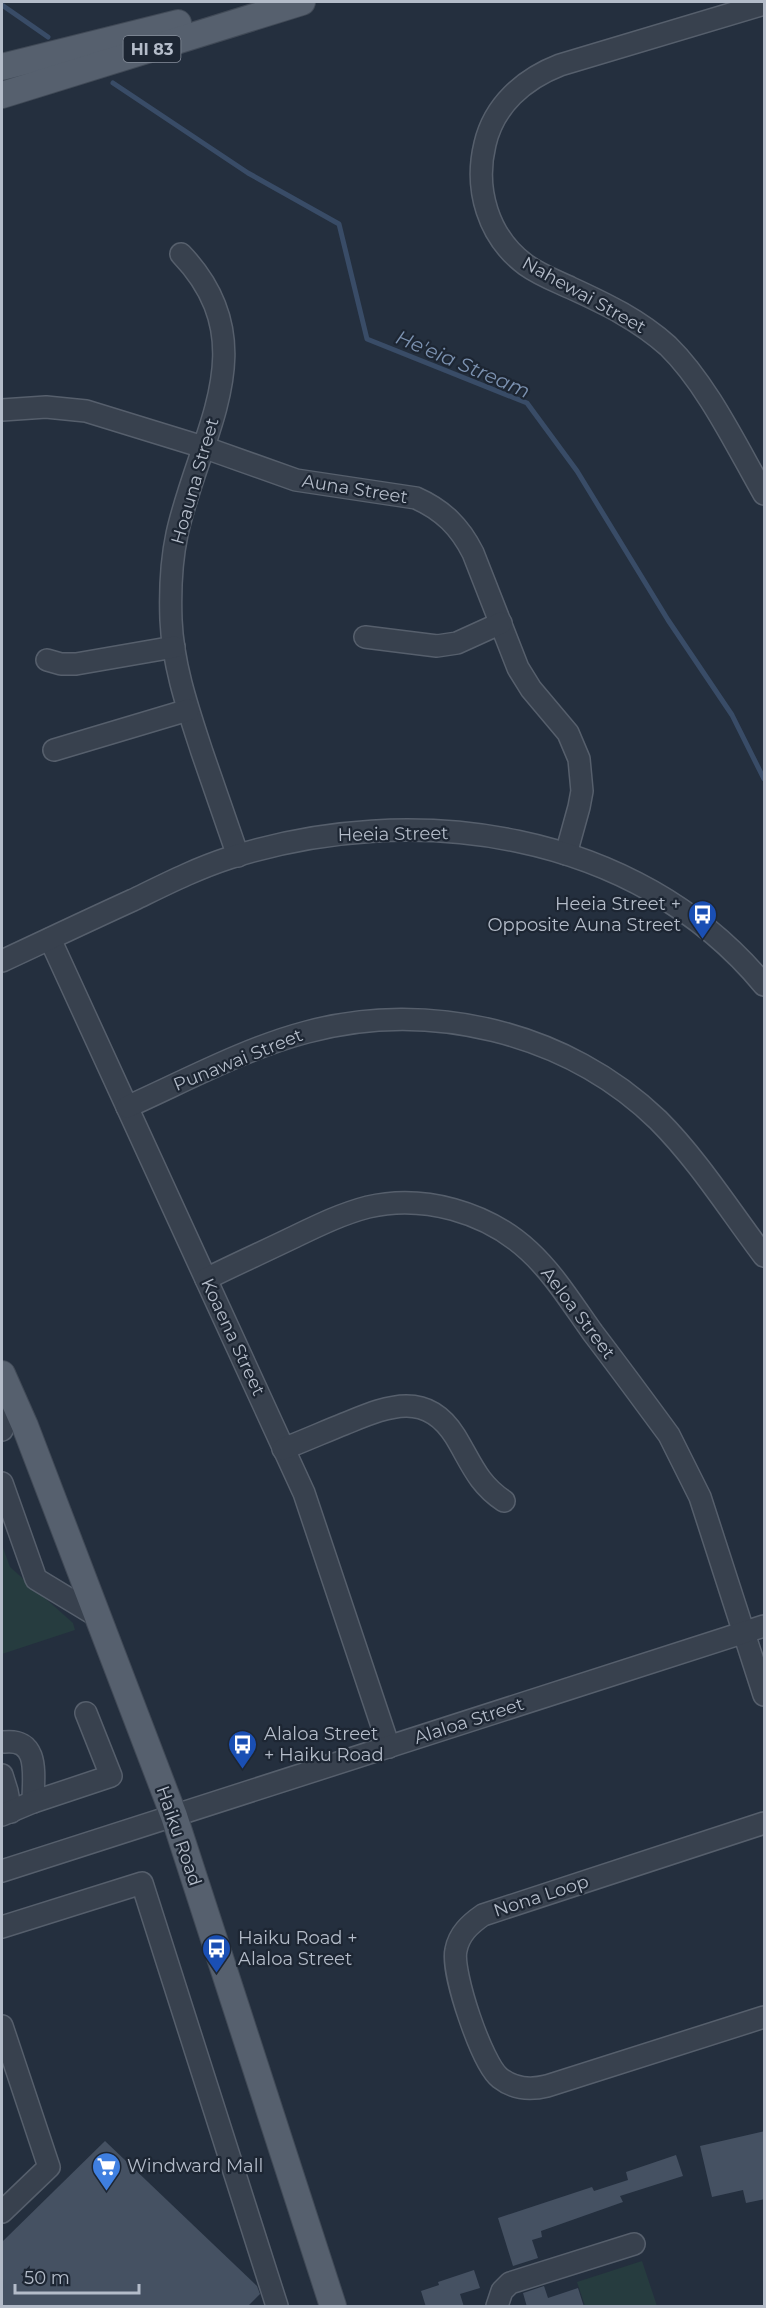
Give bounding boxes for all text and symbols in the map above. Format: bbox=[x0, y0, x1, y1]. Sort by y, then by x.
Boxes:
road number: HI 83 bbox=[124, 36, 180, 62]
street label: Nahewai Street bbox=[518, 252, 650, 338]
water label: He'eia Stream bbox=[392, 325, 534, 403]
street label: Hoauna Street bbox=[166, 415, 224, 547]
street label: Auna Street bbox=[301, 470, 409, 508]
street label: Heeia Street bbox=[337, 822, 449, 846]
place label: Heeia Street + Opposite Auna Street bbox=[487, 893, 681, 936]
bus stop icon: Heeia Street + Opposite Auna Street bbox=[686, 898, 718, 940]
street label: Punawai Street bbox=[170, 1024, 306, 1096]
street label: Aeloa Street bbox=[536, 1263, 620, 1363]
street label: Koaena Street bbox=[196, 1275, 270, 1399]
street label: Alaloa Street bbox=[411, 1693, 527, 1749]
place label: Alaloa Street + Haiku Road bbox=[264, 1723, 384, 1766]
bus stop icon: Alaloa Street + Haiku Road bbox=[227, 1728, 259, 1770]
street label: Haiku Road bbox=[152, 1783, 206, 1889]
street label: Nona Loop bbox=[491, 1870, 591, 1922]
place label: Haiku Road + Alaloa Street bbox=[238, 1927, 358, 1970]
bus stop icon: Haiku Road + Alaloa Street bbox=[201, 1932, 233, 1974]
supermarket icon: Windward Mall bbox=[90, 2150, 122, 2192]
place label: Windward Mall bbox=[127, 2155, 263, 2177]
scale bar bbox=[15, 2257, 140, 2295]
text: 50 m bbox=[24, 2267, 70, 2289]

